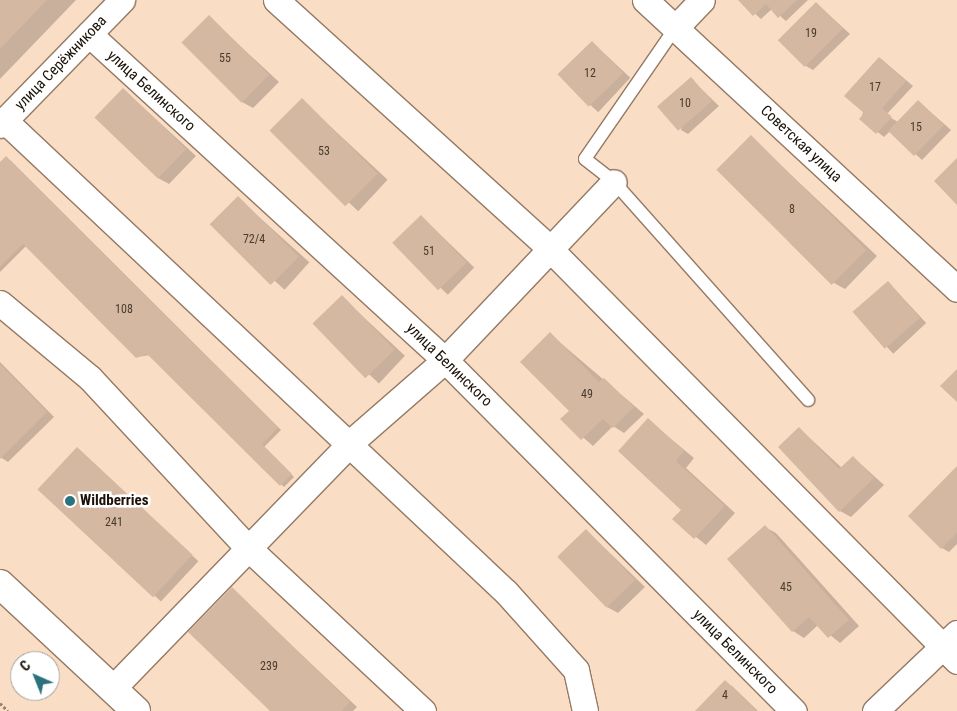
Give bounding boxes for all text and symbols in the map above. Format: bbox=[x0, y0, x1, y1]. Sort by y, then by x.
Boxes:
street label: улица Серёжникова bbox=[11, 12, 111, 114]
house number: 19 bbox=[805, 27, 817, 41]
street label: улица Белинского bbox=[103, 47, 199, 135]
house number: 55 bbox=[219, 52, 231, 66]
house number: 12 bbox=[584, 67, 596, 81]
house number: 17 bbox=[869, 81, 881, 95]
house number: 10 bbox=[679, 97, 691, 111]
street label: Советская улица bbox=[757, 102, 845, 186]
house number: 15 bbox=[910, 121, 922, 135]
house number: 53 bbox=[318, 145, 330, 159]
house number: 8 bbox=[789, 203, 795, 217]
house number: 72/4 bbox=[243, 233, 265, 247]
house number: 51 bbox=[423, 245, 435, 259]
house number: 108 bbox=[115, 303, 133, 317]
street label: улица Белинского bbox=[402, 319, 496, 411]
house number: 49 bbox=[581, 388, 593, 402]
place label: Wildberries bbox=[80, 492, 149, 510]
marker: Wildberries bbox=[64, 495, 76, 507]
house number: 241 bbox=[105, 516, 123, 530]
house number: 45 bbox=[780, 581, 792, 595]
street label: улица Белинского bbox=[689, 606, 781, 698]
north arrow bbox=[10, 651, 60, 701]
text: С bbox=[17, 657, 34, 674]
house number: 239 bbox=[260, 660, 278, 674]
house number: 4 bbox=[722, 689, 728, 703]

